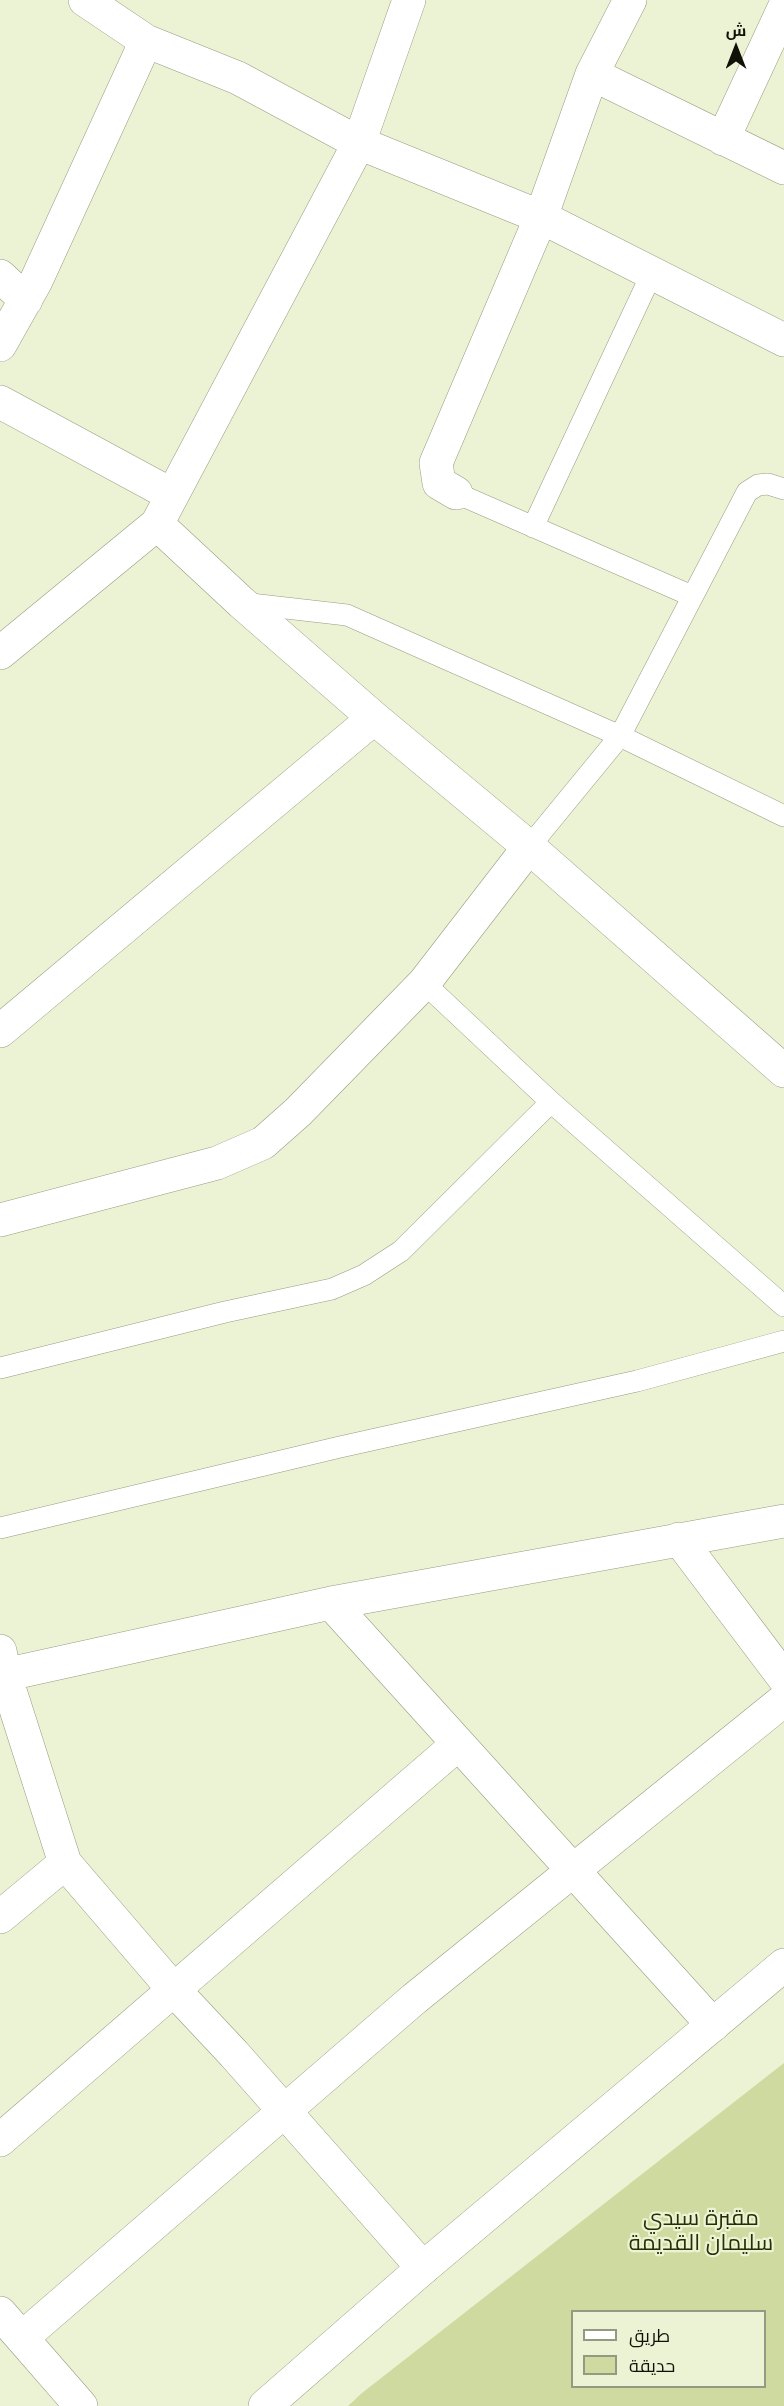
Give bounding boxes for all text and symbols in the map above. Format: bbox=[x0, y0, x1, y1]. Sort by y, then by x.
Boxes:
north arrow bbox=[706, 18, 766, 78]
text: ش bbox=[726, 20, 746, 40]
park label: مقبرة سيدي سليمان القديمة bbox=[629, 2205, 773, 2256]
legend bbox=[571, 2310, 766, 2388]
text: طريق bbox=[629, 2324, 670, 2347]
text: حديقة bbox=[629, 2354, 675, 2377]

